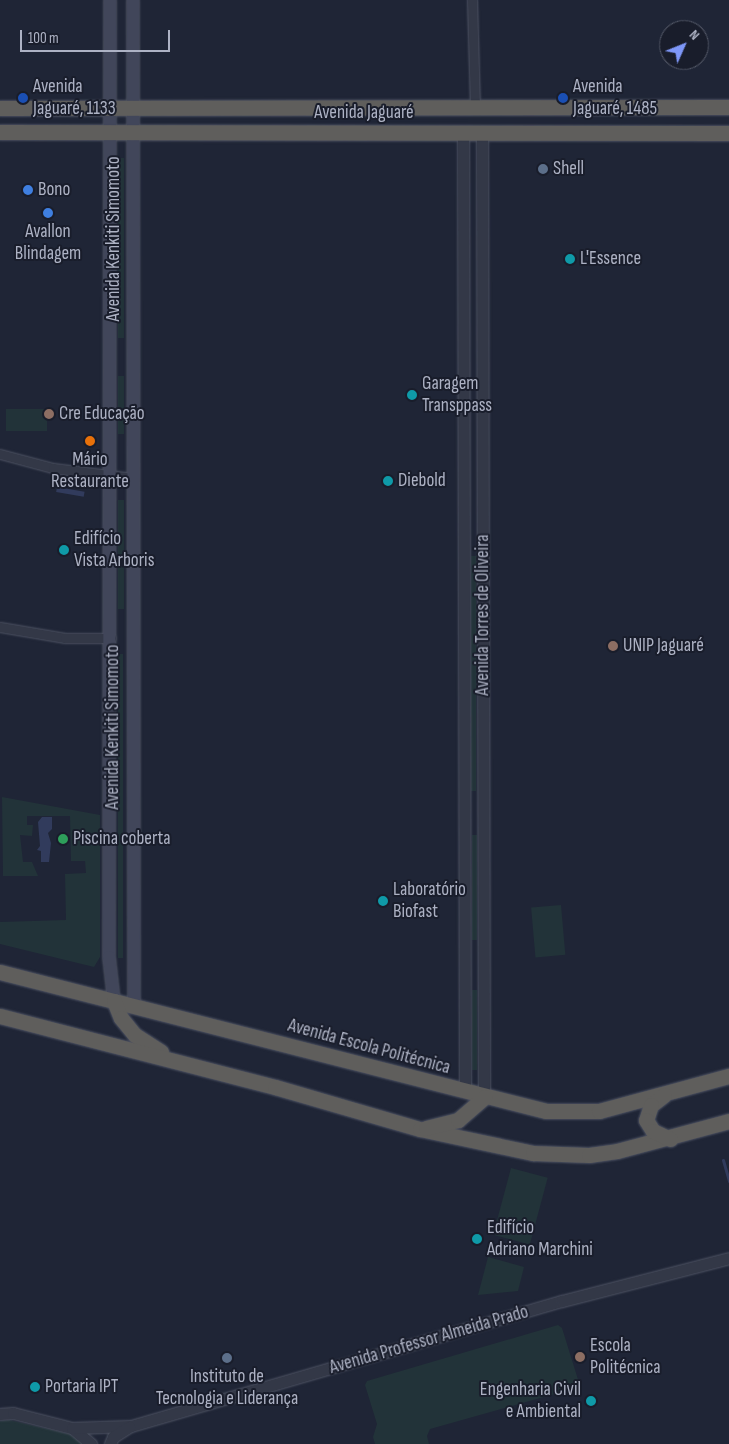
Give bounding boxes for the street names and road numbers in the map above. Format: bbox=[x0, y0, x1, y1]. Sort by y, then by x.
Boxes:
street label: Avenida Jaguaré bbox=[314, 102, 414, 124]
street label: Avenida Kenkiti Simomoto bbox=[103, 156, 125, 322]
street label: Avenida Torres de Oliveira bbox=[472, 534, 494, 696]
street label: Avenida Kenkiti Simomoto bbox=[102, 644, 124, 810]
street label: Avenida Escola Politécnica bbox=[285, 1014, 453, 1080]
street label: Avenida Professor Almeida Prado bbox=[327, 1301, 531, 1379]

